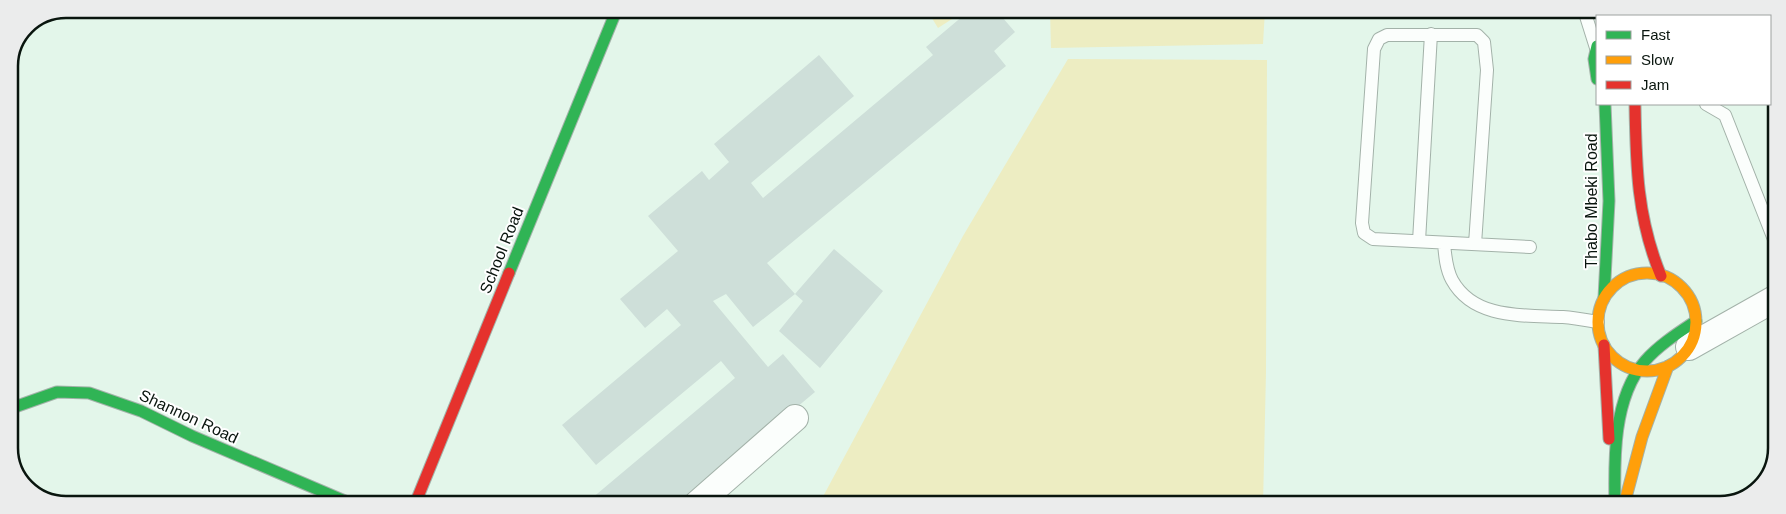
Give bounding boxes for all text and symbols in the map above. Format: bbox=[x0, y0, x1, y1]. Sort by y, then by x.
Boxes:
legend bbox=[1596, 15, 1771, 105]
text: Fast bbox=[1641, 26, 1671, 43]
text: Slow bbox=[1641, 51, 1674, 68]
text: Jam bbox=[1641, 76, 1669, 93]
street label: Thabo Mbeki Road bbox=[1583, 133, 1600, 269]
street label: School Road bbox=[476, 205, 527, 296]
street label: Shannon Road bbox=[137, 386, 241, 447]

